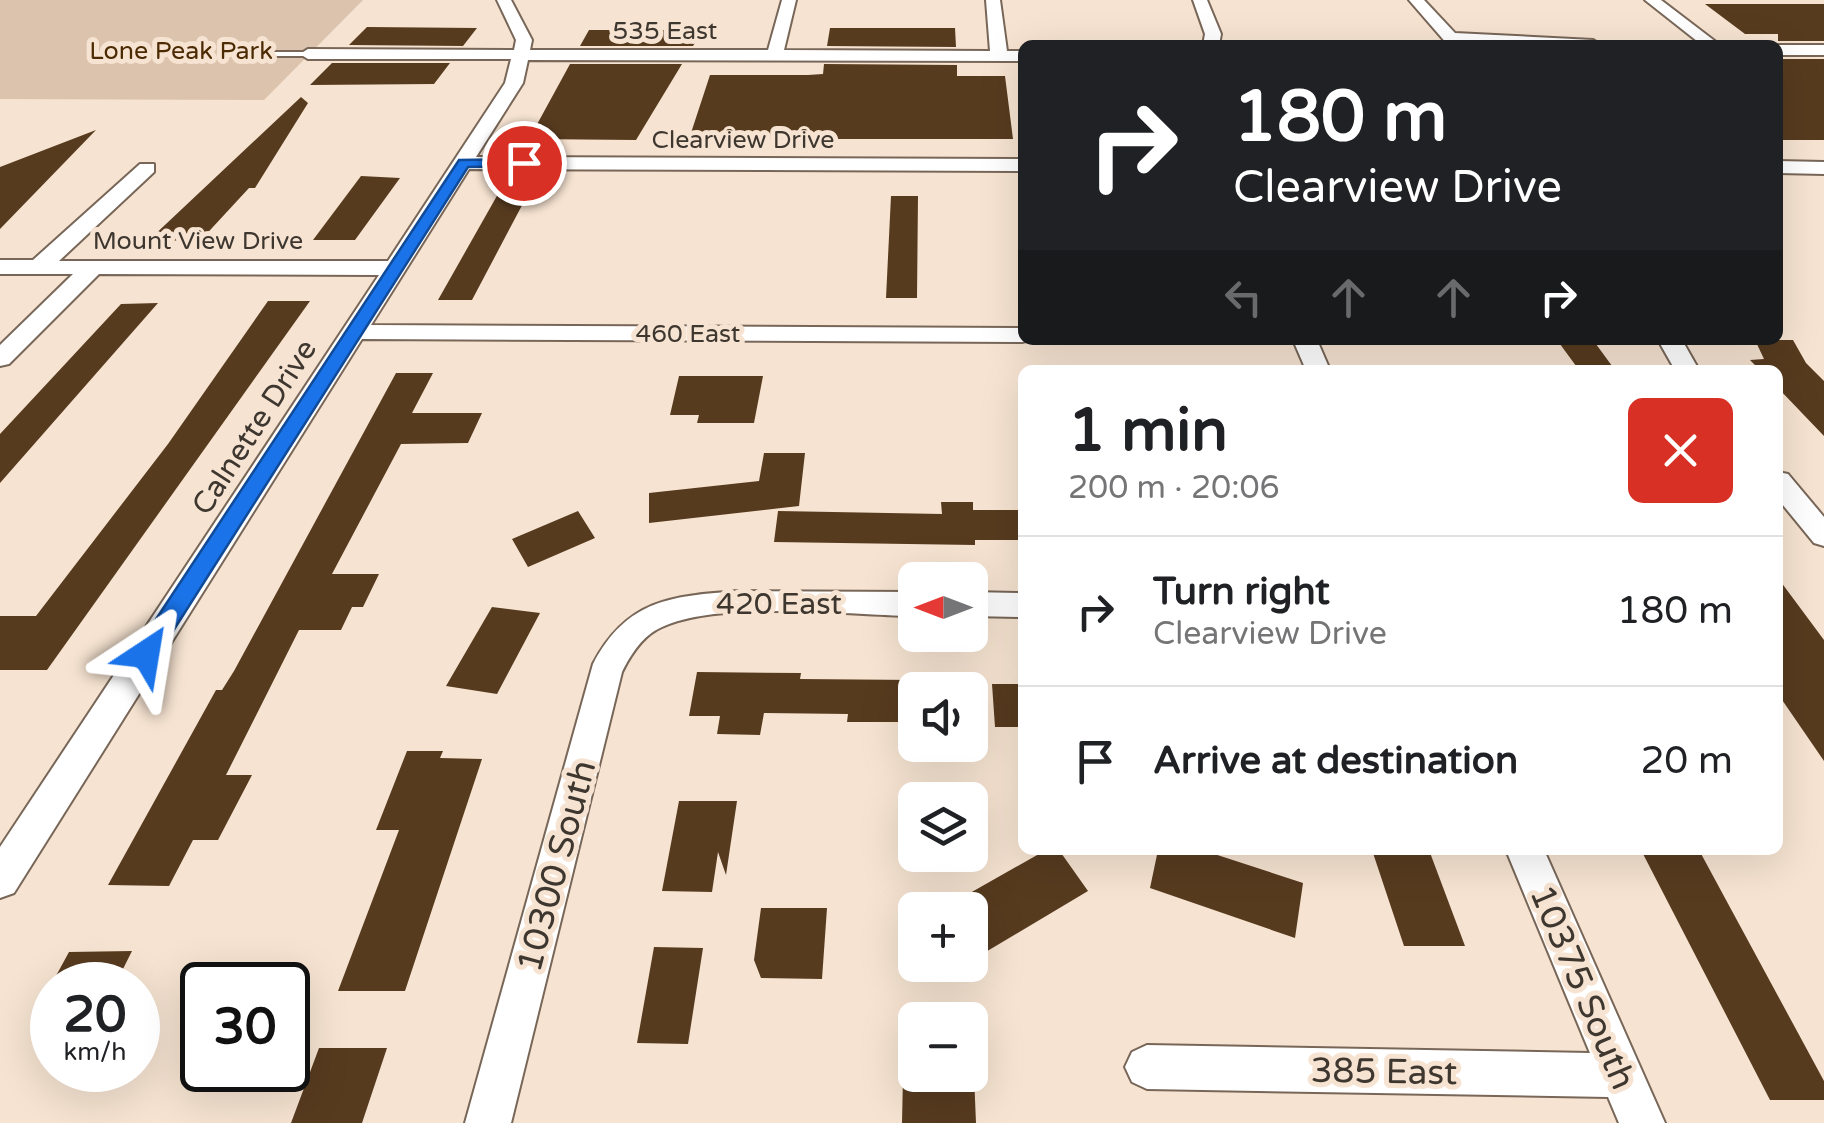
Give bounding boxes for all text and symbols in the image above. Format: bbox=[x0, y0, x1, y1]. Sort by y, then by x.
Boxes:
street label: 535 East bbox=[613, 16, 718, 46]
park label: Lone Peak Park bbox=[89, 36, 273, 66]
text: 180 m bbox=[1233, 76, 1447, 160]
icon: right bbox=[1068, 80, 1198, 210]
pin bbox=[482, 121, 567, 206]
street label: Clearview Drive bbox=[652, 125, 834, 155]
icon: arrive bbox=[497, 136, 552, 191]
text: Clearview Drive bbox=[1233, 161, 1562, 215]
street label: Mount View Drive bbox=[93, 226, 303, 256]
icon: left bbox=[1216, 270, 1271, 325]
icon: ahead bbox=[1321, 270, 1376, 325]
icon: ahead bbox=[1426, 270, 1481, 325]
icon: right bbox=[1531, 270, 1586, 325]
street label: 460 East bbox=[636, 319, 741, 349]
street label: Calnette Drive bbox=[184, 333, 325, 522]
text: 1 min bbox=[1068, 395, 1228, 467]
button: close bbox=[1628, 398, 1733, 503]
text: 200 m · 20:06 bbox=[1068, 469, 1280, 507]
north arrow bbox=[898, 562, 988, 652]
map controls bbox=[898, 562, 988, 1092]
text: Turn right bbox=[1153, 569, 1330, 615]
icon: right bbox=[1068, 584, 1123, 639]
street label: 420 East bbox=[716, 586, 842, 623]
text: 180 m bbox=[1617, 588, 1733, 634]
position arrow bbox=[94, 602, 198, 706]
text: Clearview Drive bbox=[1153, 615, 1387, 653]
button: sound bbox=[898, 672, 988, 762]
icon: arrive bbox=[1068, 734, 1123, 789]
text: Arrive at destination bbox=[1153, 738, 1518, 784]
text: 20 m bbox=[1641, 738, 1733, 784]
street label: 10300 South bbox=[508, 756, 605, 977]
button: layers bbox=[898, 782, 988, 872]
street label: 10375 South bbox=[1520, 879, 1644, 1096]
button: + bbox=[898, 892, 988, 982]
speed limit sign: 30 bbox=[180, 962, 310, 1092]
text: 20 bbox=[64, 985, 126, 1045]
button: − bbox=[898, 1002, 988, 1092]
text: km/h bbox=[64, 1037, 126, 1067]
street label: 385 East bbox=[1310, 1050, 1458, 1094]

